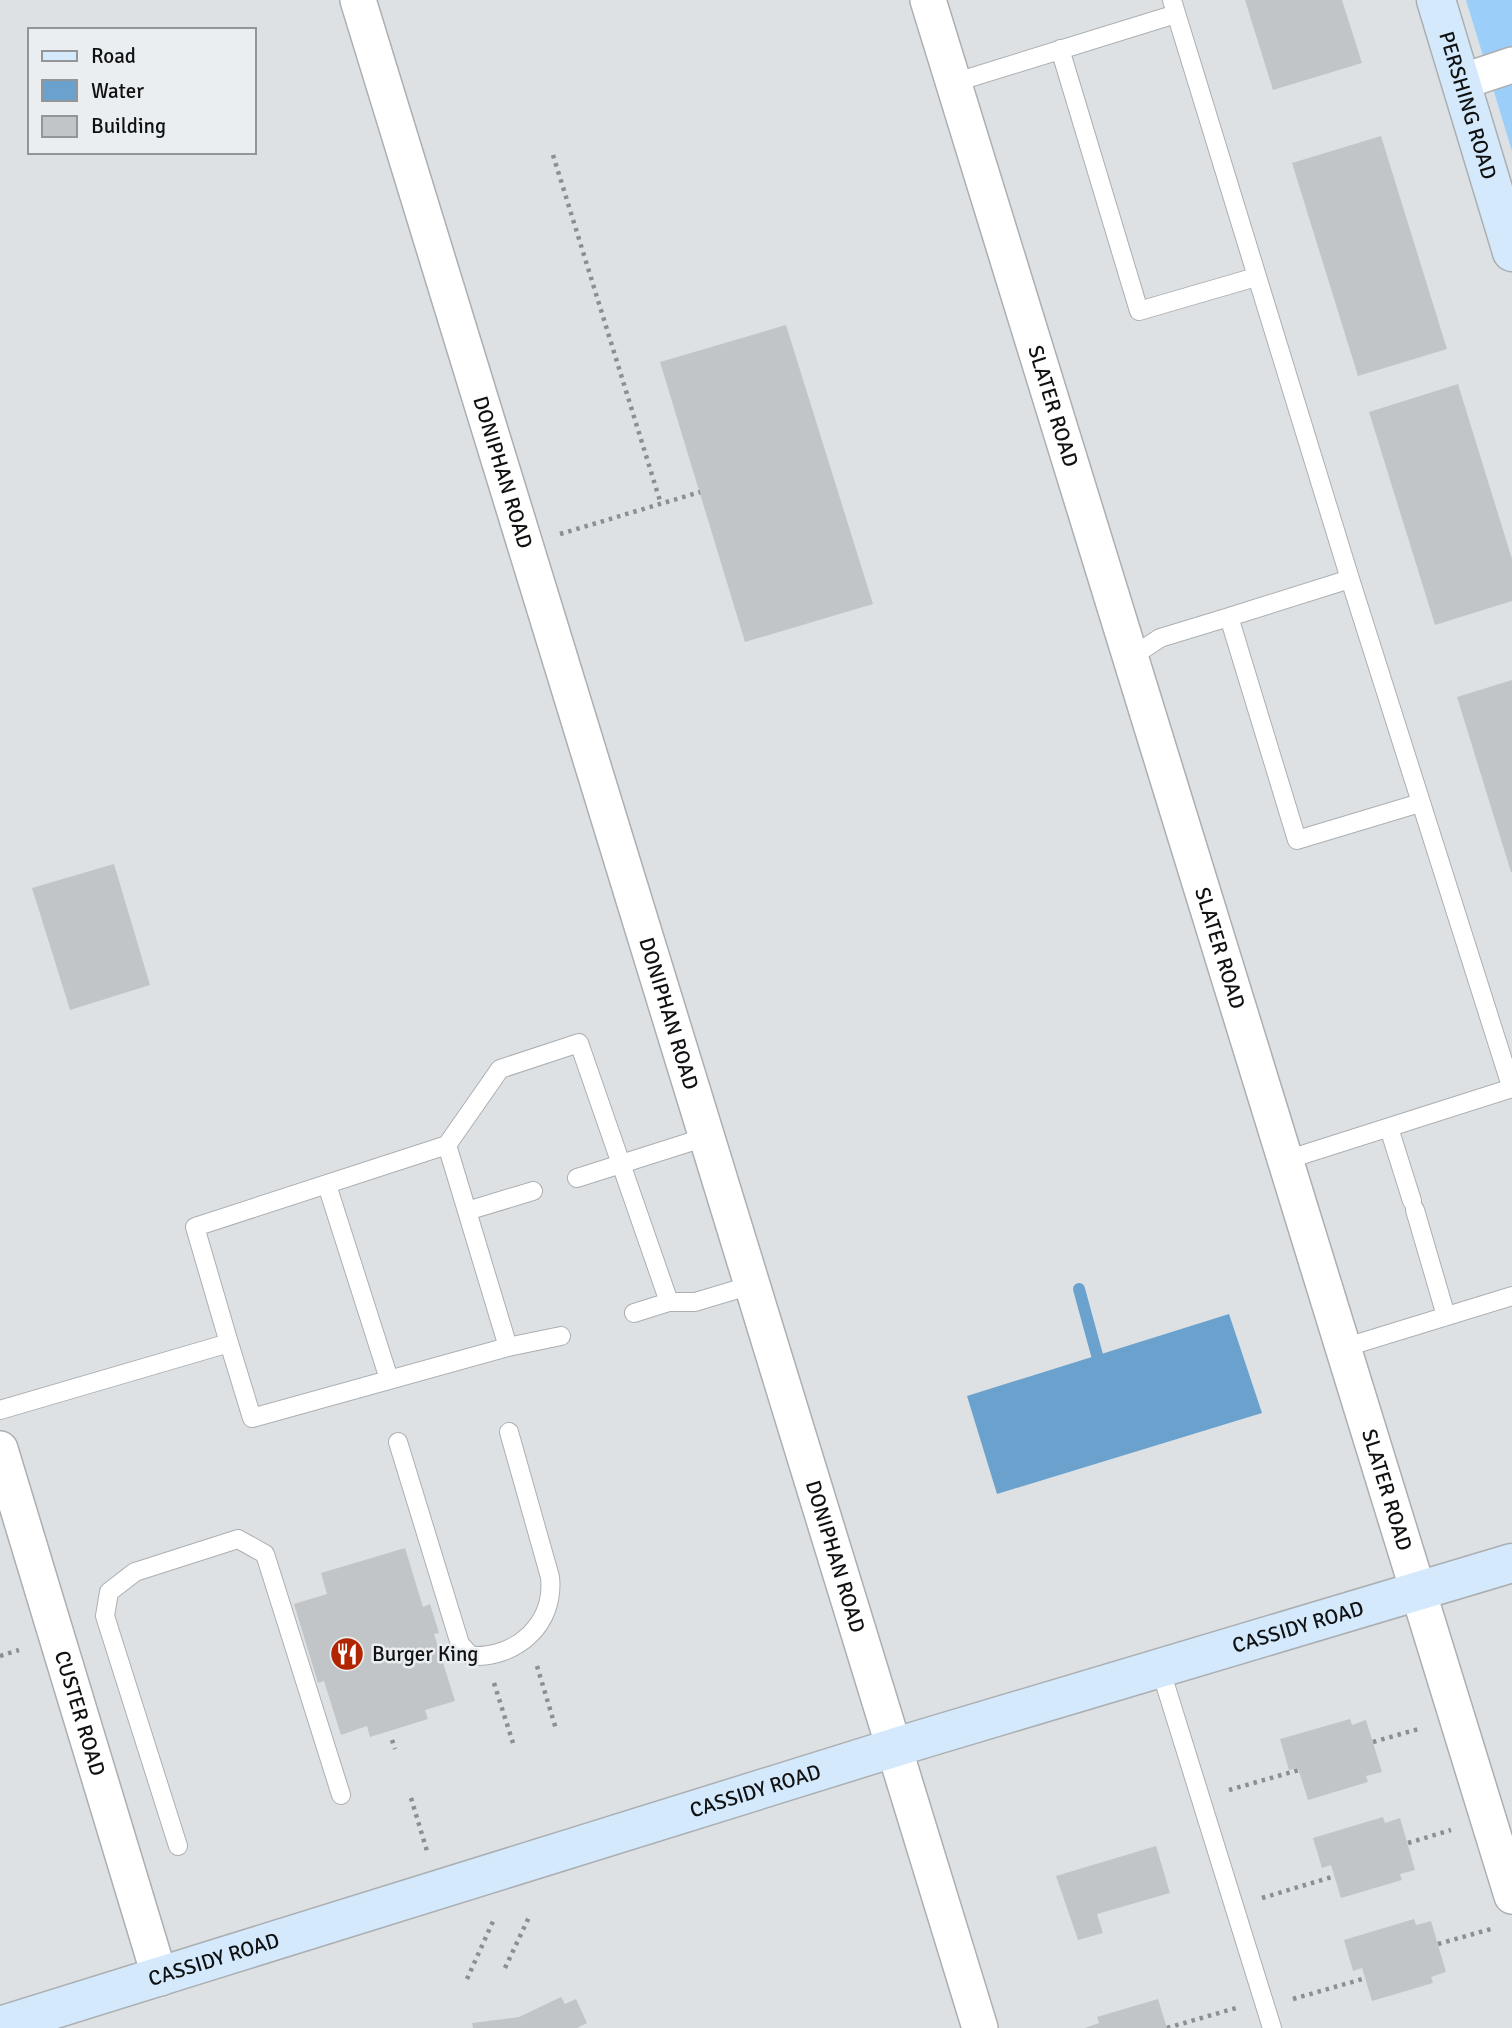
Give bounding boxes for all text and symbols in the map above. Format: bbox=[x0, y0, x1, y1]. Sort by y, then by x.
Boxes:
legend bbox=[28, 28, 256, 154]
street label: PERSHING ROAD bbox=[1433, 28, 1502, 182]
text: Road bbox=[91, 43, 136, 69]
text: Water bbox=[91, 78, 144, 104]
text: Building bbox=[91, 113, 166, 139]
street label: SLATER ROAD bbox=[1022, 342, 1084, 470]
street label: DONIPHAN ROAD bbox=[467, 393, 538, 552]
street label: SLATER ROAD bbox=[1189, 884, 1251, 1012]
street label: DONIPHAN ROAD bbox=[633, 934, 704, 1093]
street label: SLATER ROAD bbox=[1356, 1426, 1418, 1554]
street label: DONIPHAN ROAD bbox=[800, 1477, 871, 1636]
street label: CASSIDY ROAD bbox=[1229, 1595, 1367, 1659]
restaurant icon: Burger King bbox=[328, 1635, 366, 1673]
place label: Burger King bbox=[372, 1641, 478, 1667]
street label: CUSTER ROAD bbox=[49, 1647, 111, 1779]
street label: CASSIDY ROAD bbox=[687, 1758, 824, 1824]
street label: CASSIDY ROAD bbox=[145, 1927, 283, 1992]

